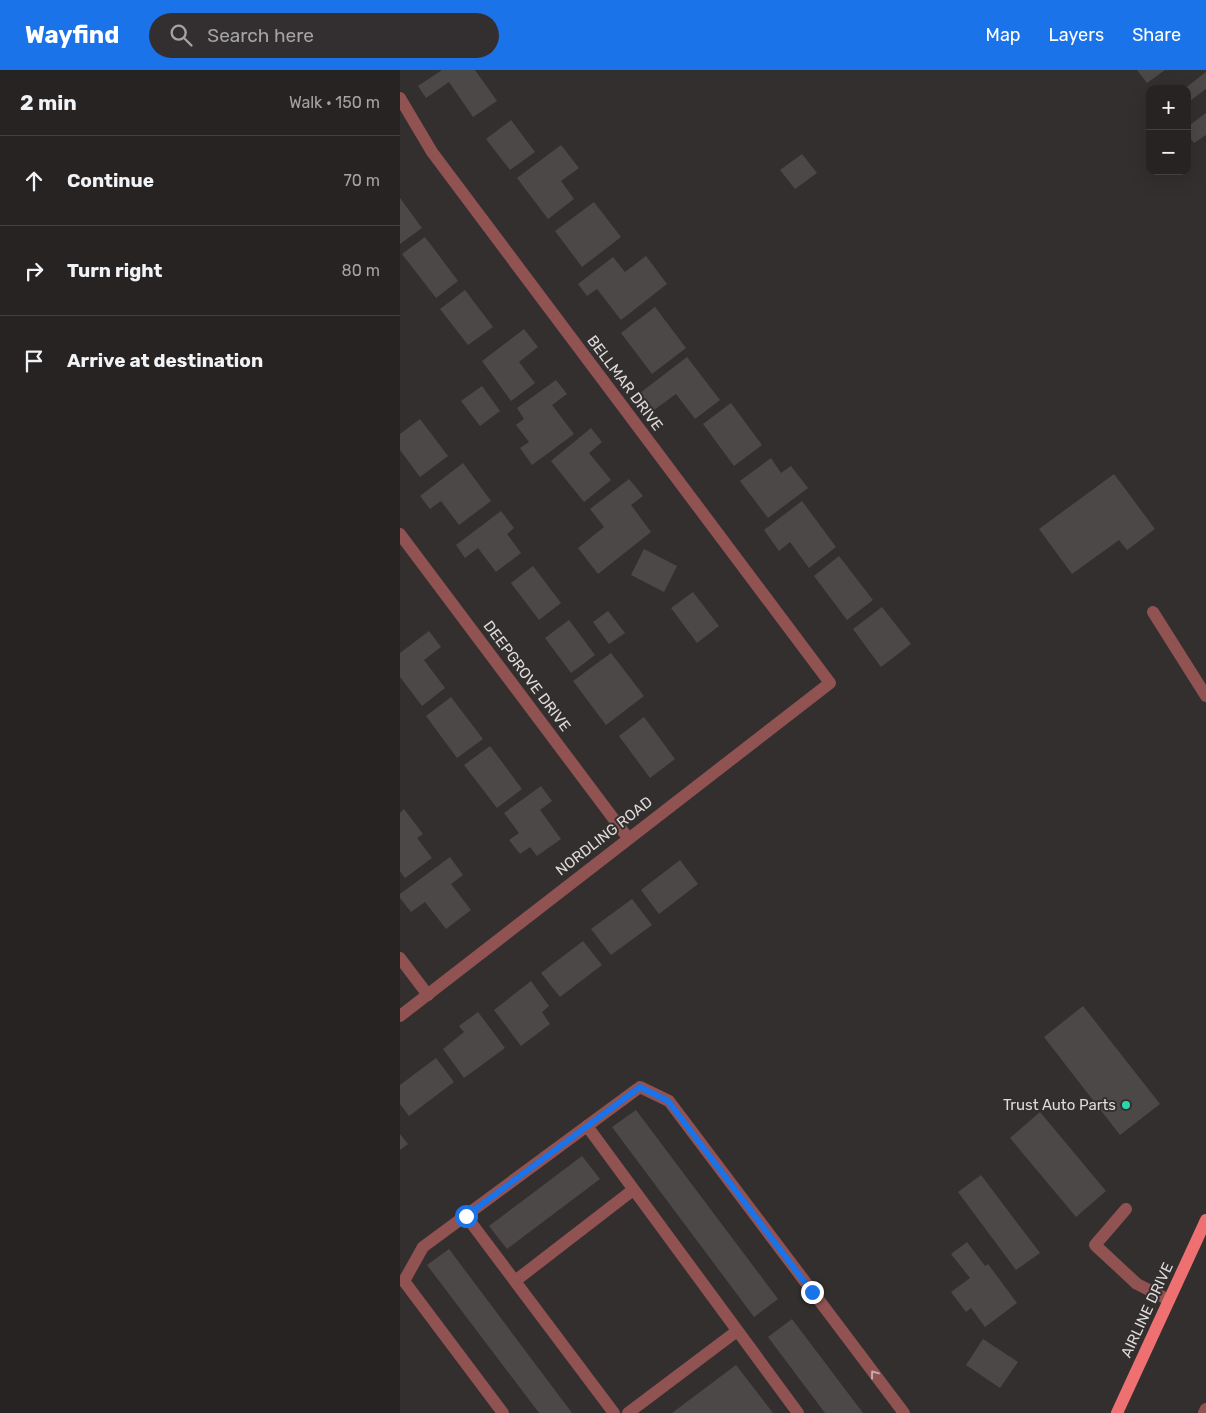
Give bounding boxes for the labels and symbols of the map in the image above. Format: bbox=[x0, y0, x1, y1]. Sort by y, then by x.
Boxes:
street label: BELLMAR DRIVE bbox=[583, 332, 667, 434]
street label: DEEPGROVE DRIVE bbox=[480, 617, 574, 735]
street label: NORDLING ROAD bbox=[552, 793, 656, 879]
place label: Trust Auto Parts bbox=[1003, 1096, 1116, 1114]
marker: Trust Auto Parts bbox=[1120, 1099, 1132, 1111]
route start bbox=[455, 1205, 478, 1228]
street label: AIRLINE DRIVE bbox=[1117, 1260, 1177, 1360]
route end bbox=[801, 1281, 824, 1304]
one-way arrow bbox=[872, 1371, 880, 1380]

